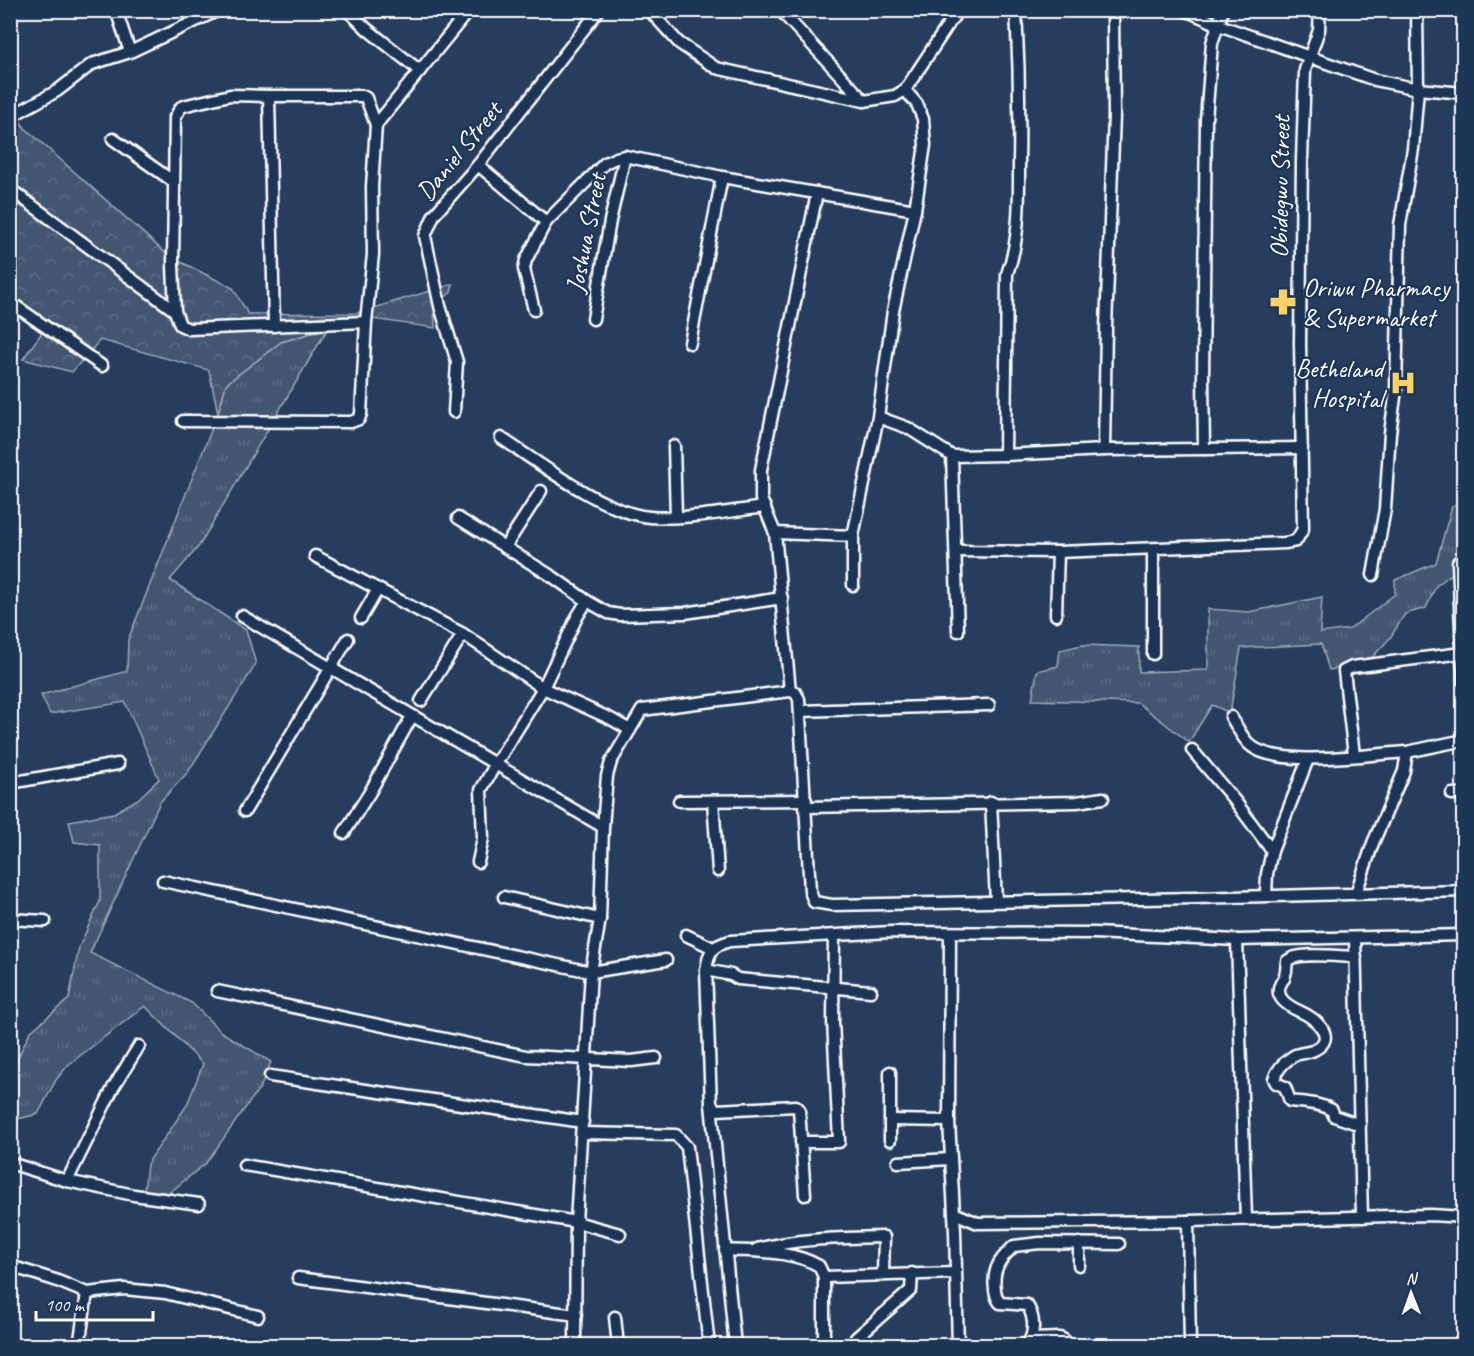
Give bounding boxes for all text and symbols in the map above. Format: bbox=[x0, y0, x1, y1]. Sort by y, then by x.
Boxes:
street label: Daniel Street bbox=[409, 93, 511, 207]
street label: Obidegwu Street bbox=[1262, 113, 1298, 258]
street label: Joshua Street bbox=[558, 168, 614, 297]
place label: Oriwu Pharmacy & Supermarket bbox=[1303, 271, 1451, 334]
pharmacy icon: Oriwu Pharmacy & Supermarket bbox=[1268, 287, 1298, 317]
place label: Betheland Hospital bbox=[1295, 352, 1388, 415]
hospital icon: Betheland Hospital bbox=[1388, 368, 1418, 398]
north arrow bbox=[1381, 1263, 1441, 1323]
text: N bbox=[1406, 1269, 1419, 1289]
scale bar bbox=[36, 1284, 153, 1322]
text: 100 m bbox=[45, 1294, 86, 1316]

